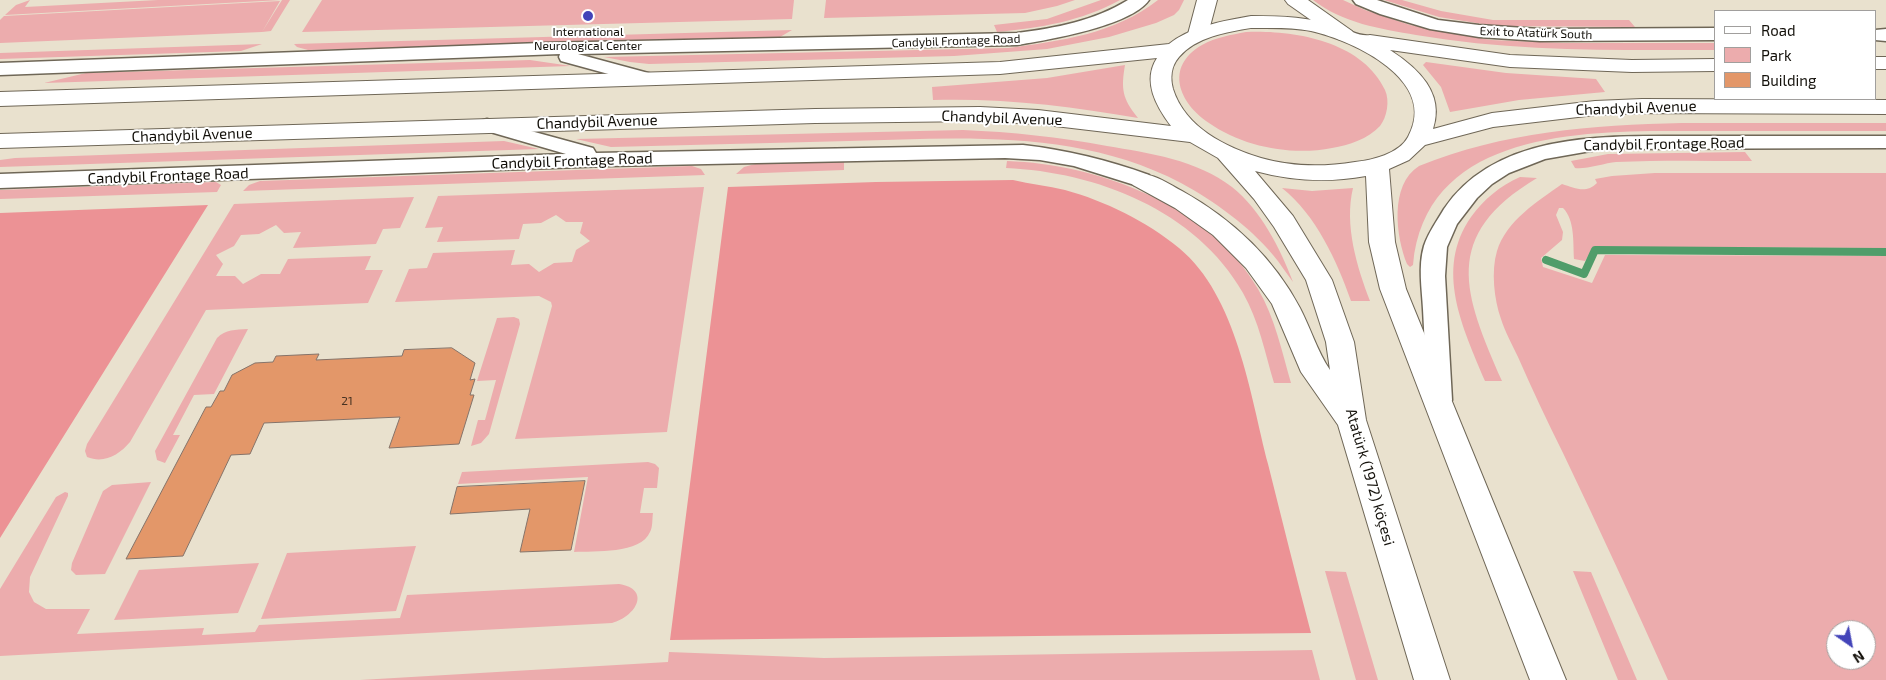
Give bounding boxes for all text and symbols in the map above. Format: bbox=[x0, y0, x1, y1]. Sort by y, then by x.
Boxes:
marker: International Neurological Center bbox=[581, 9, 595, 23]
legend bbox=[1714, 10, 1876, 100]
text: Road bbox=[1761, 21, 1796, 39]
street label: Exit to Atatürk South bbox=[1479, 24, 1593, 42]
place label: International Neurological Center bbox=[534, 25, 642, 53]
street label: Candybil Frontage Road bbox=[891, 32, 1021, 50]
text: Park bbox=[1761, 46, 1792, 64]
text: Building bbox=[1761, 71, 1816, 89]
street label: Chandybil Avenue bbox=[1575, 97, 1697, 119]
street label: Chandybil Avenue bbox=[941, 107, 1063, 129]
street label: Chandybil Avenue bbox=[536, 111, 658, 133]
street label: Chandybil Avenue bbox=[131, 124, 253, 146]
street label: Candybil Frontage Road bbox=[1583, 134, 1745, 154]
street label: Candybil Frontage Road bbox=[491, 149, 653, 173]
street label: Candybil Frontage Road bbox=[87, 164, 249, 188]
house number: 21 bbox=[341, 394, 353, 408]
street label: Atatürk (1972) köçesi bbox=[1342, 406, 1398, 548]
north arrow bbox=[1826, 620, 1876, 670]
text: N bbox=[1850, 647, 1868, 667]

